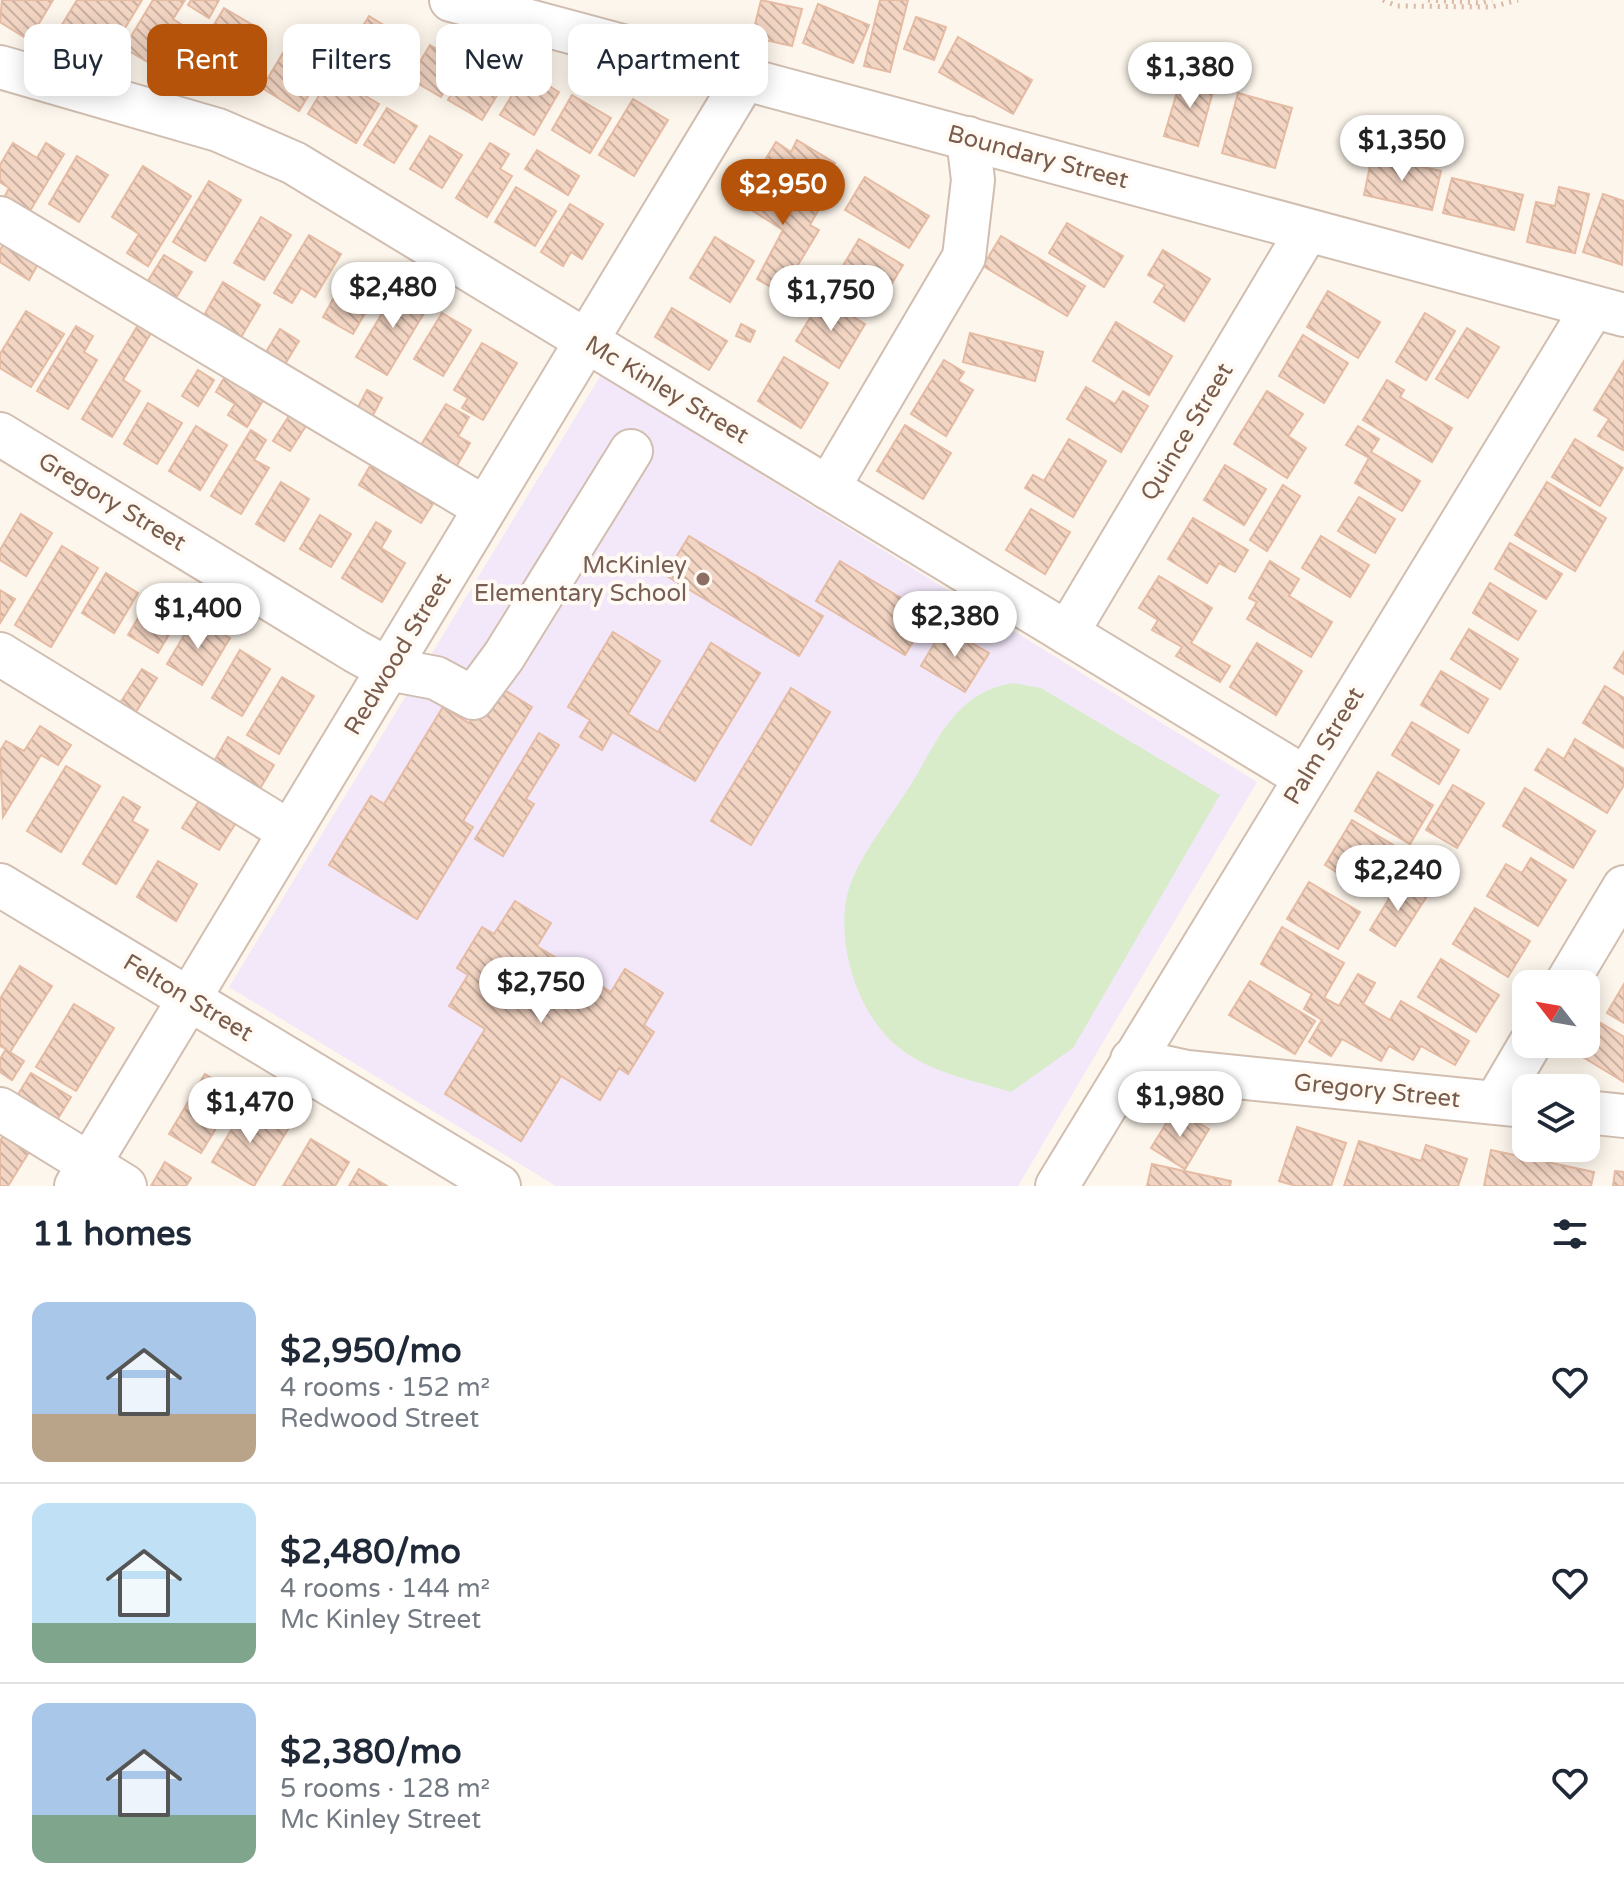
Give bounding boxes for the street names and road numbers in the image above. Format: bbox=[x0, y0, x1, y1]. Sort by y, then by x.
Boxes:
street label: Boundary Street bbox=[944, 119, 1132, 195]
street label: Mc Kinley Street bbox=[580, 330, 754, 450]
street label: Quince Street bbox=[1134, 358, 1240, 506]
street label: Gregory Street bbox=[33, 447, 191, 557]
street label: Redwood Street bbox=[338, 568, 458, 740]
street label: Palm Street bbox=[1278, 682, 1370, 810]
street label: Felton Street bbox=[118, 948, 258, 1048]
street label: Gregory Street bbox=[1292, 1068, 1462, 1114]

